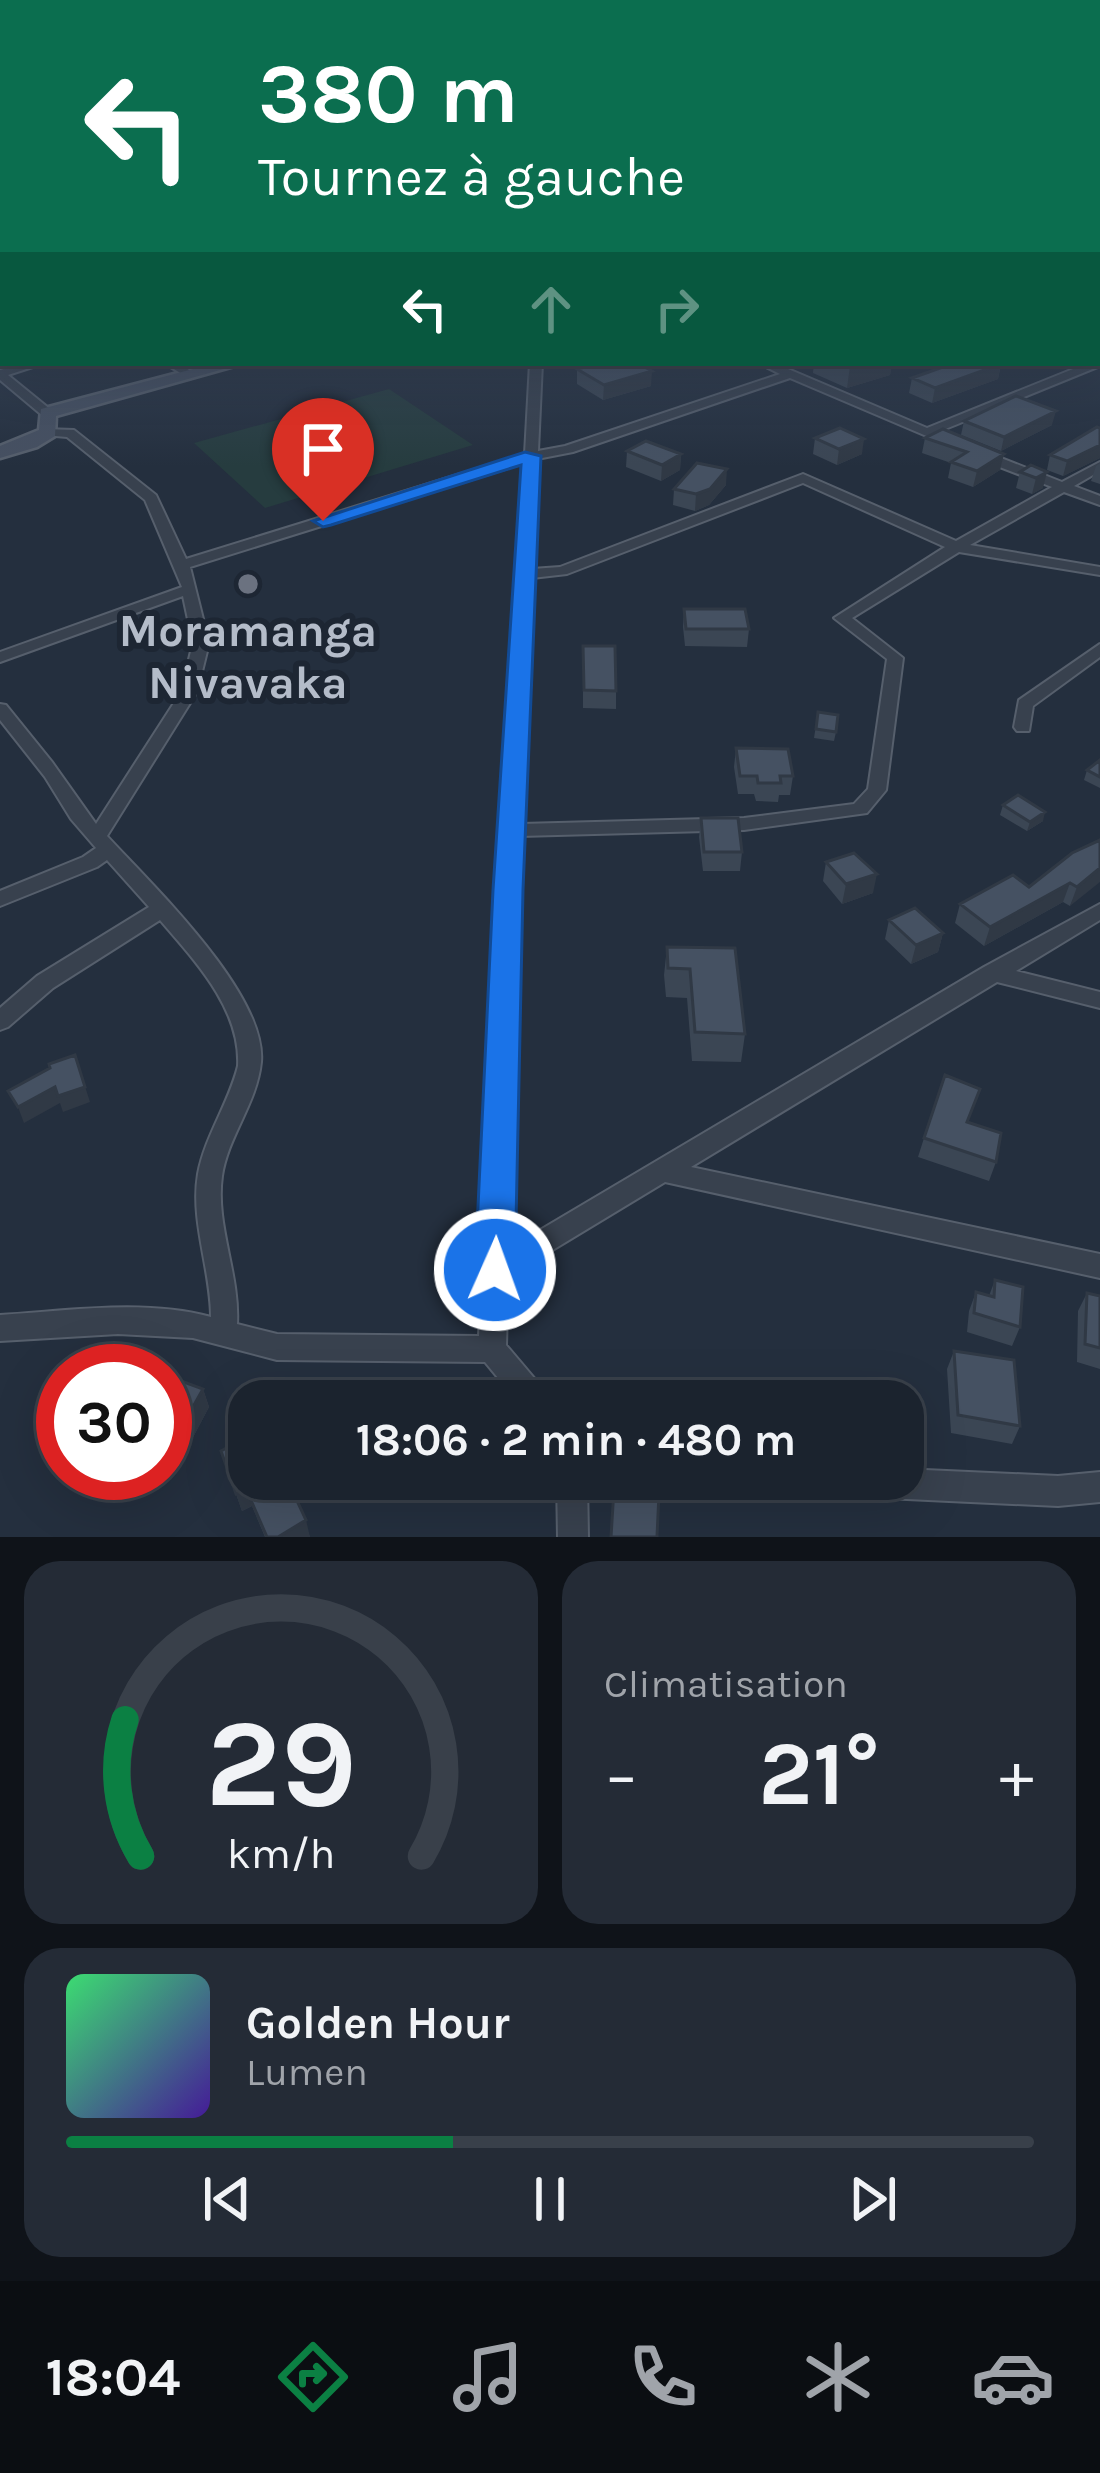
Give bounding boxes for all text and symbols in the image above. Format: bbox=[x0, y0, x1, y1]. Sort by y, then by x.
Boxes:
text: 380 m bbox=[258, 45, 519, 143]
icon: left bbox=[60, 48, 216, 204]
text: Tournez à gauche bbox=[258, 145, 685, 209]
icon: left bbox=[392, 276, 458, 342]
icon: ahead bbox=[518, 276, 584, 342]
icon: right bbox=[644, 276, 710, 342]
pin bbox=[272, 398, 374, 521]
icon: arrive bbox=[290, 416, 356, 482]
marker: Moramanga Nivavaka bbox=[235, 571, 261, 597]
place label: Moramanga Nivavaka bbox=[119, 605, 377, 709]
position arrow bbox=[432, 1207, 558, 1333]
speed limit sign: 30 bbox=[36, 1344, 192, 1500]
text: 18:06 · 2 min · 480 m bbox=[356, 1414, 796, 1466]
text: Climatisation bbox=[604, 1661, 848, 1707]
text: 29 bbox=[205, 1691, 357, 1836]
text: 21° bbox=[758, 1721, 880, 1827]
text: − bbox=[604, 1736, 639, 1814]
text: + bbox=[999, 1736, 1034, 1814]
text: km/h bbox=[227, 1828, 335, 1878]
text: Golden Hour bbox=[246, 1997, 510, 2049]
text: Lumen bbox=[246, 2049, 368, 2095]
icon: previous bbox=[194, 2166, 260, 2232]
icon: pause bbox=[517, 2166, 583, 2232]
icon: next bbox=[840, 2166, 906, 2232]
icon: directions bbox=[271, 2335, 355, 2419]
icon: music bbox=[446, 2335, 530, 2419]
icon: phone bbox=[621, 2335, 705, 2419]
icon: climate bbox=[796, 2335, 880, 2419]
icon: car bbox=[971, 2335, 1055, 2419]
text: 18:04 bbox=[45, 2345, 180, 2409]

